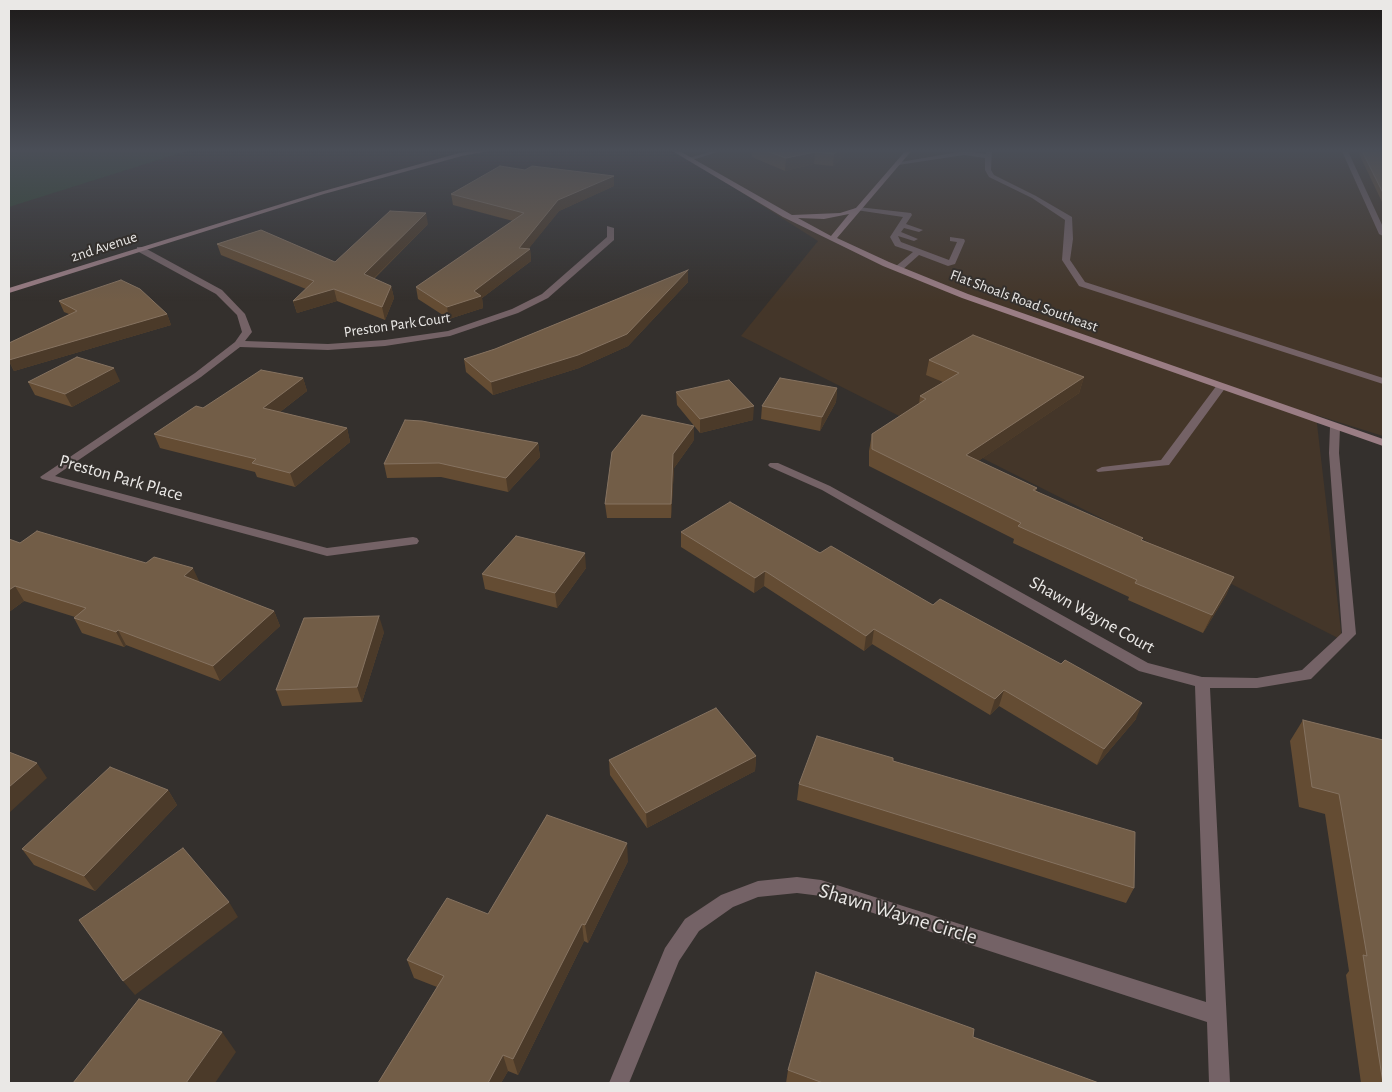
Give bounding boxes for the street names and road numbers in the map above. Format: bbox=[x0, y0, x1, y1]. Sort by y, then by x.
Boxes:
street label: 2nd Avenue bbox=[69, 228, 139, 266]
street label: Flat Shoals Road Southeast bbox=[948, 266, 1100, 336]
street label: Preston Park Court bbox=[343, 309, 451, 341]
street label: Preston Park Place bbox=[57, 450, 185, 506]
street label: Shawn Wayne Court bbox=[1026, 572, 1158, 658]
street label: Shawn Wayne Circle bbox=[816, 878, 980, 950]

